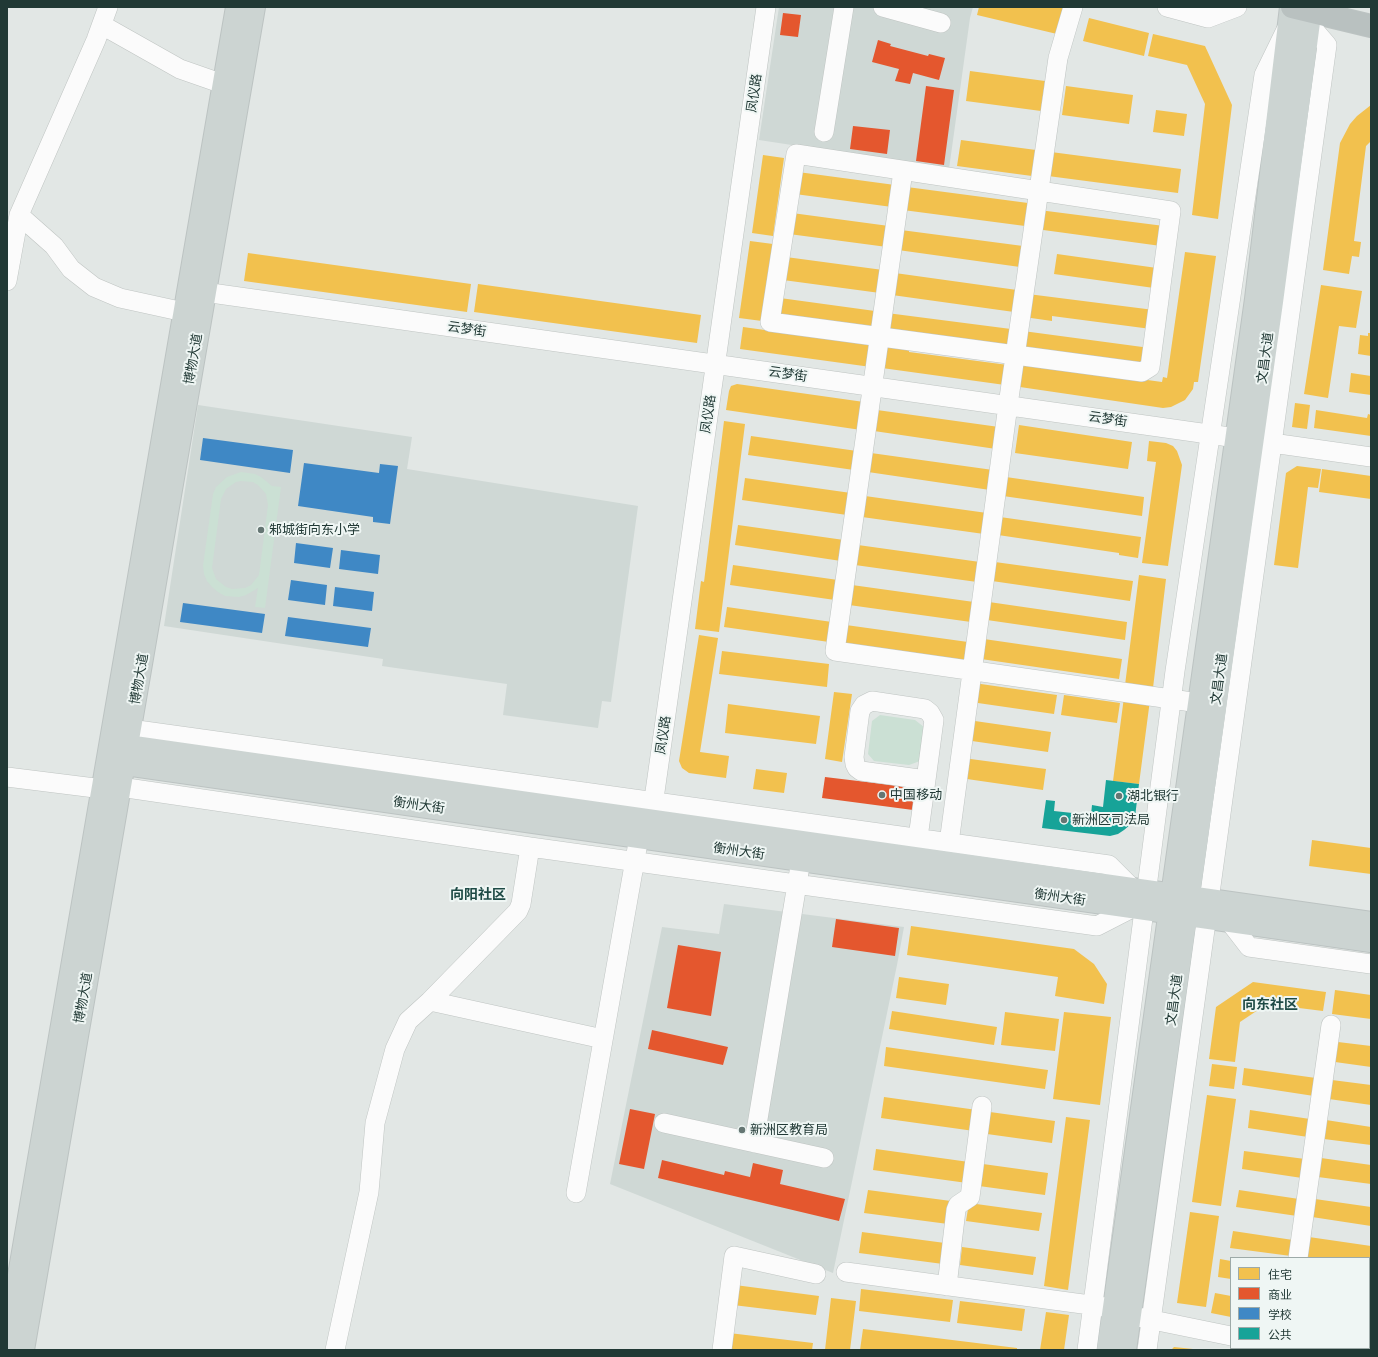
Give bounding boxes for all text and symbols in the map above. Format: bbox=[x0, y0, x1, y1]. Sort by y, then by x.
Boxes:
street label: 凤仪路 bbox=[744, 73, 764, 113]
street label: 云梦街 bbox=[447, 319, 487, 339]
street label: 文昌大道 bbox=[1254, 331, 1276, 385]
street label: 博物大道 bbox=[181, 332, 205, 386]
street label: 云梦街 bbox=[768, 364, 808, 384]
street label: 凤仪路 bbox=[698, 394, 718, 434]
street label: 云梦街 bbox=[1088, 409, 1128, 429]
place label: 邾城街向东小学 bbox=[269, 522, 360, 538]
marker: 邾城街向东小学 bbox=[256, 525, 266, 535]
street label: 博物大道 bbox=[127, 652, 151, 706]
street label: 文昌大道 bbox=[1208, 652, 1230, 706]
street label: 凤仪路 bbox=[653, 715, 673, 755]
place label: 中国移动 bbox=[890, 787, 942, 803]
place label: 湖北银行 bbox=[1127, 788, 1179, 804]
marker: 中国移动 bbox=[877, 790, 887, 800]
marker: 湖北银行 bbox=[1114, 791, 1124, 801]
street label: 衡州大街 bbox=[392, 794, 446, 816]
place label: 新洲区司法局 bbox=[1072, 812, 1150, 828]
marker: 新洲区司法局 bbox=[1059, 815, 1069, 825]
street label: 衡州大街 bbox=[712, 840, 766, 862]
district label: 向阳社区 bbox=[450, 886, 506, 902]
street label: 衡州大街 bbox=[1033, 886, 1087, 908]
street label: 博物大道 bbox=[71, 971, 95, 1025]
street label: 文昌大道 bbox=[1163, 973, 1185, 1027]
district label: 向东社区 bbox=[1242, 996, 1298, 1012]
place label: 新洲区教育局 bbox=[750, 1122, 828, 1138]
marker: 新洲区教育局 bbox=[737, 1125, 747, 1135]
legend bbox=[1230, 1257, 1370, 1349]
text: 住宅 bbox=[1268, 1267, 1292, 1281]
text: 商业 bbox=[1268, 1287, 1292, 1301]
text: 学校 bbox=[1268, 1307, 1292, 1321]
text: 公共 bbox=[1268, 1327, 1292, 1341]

